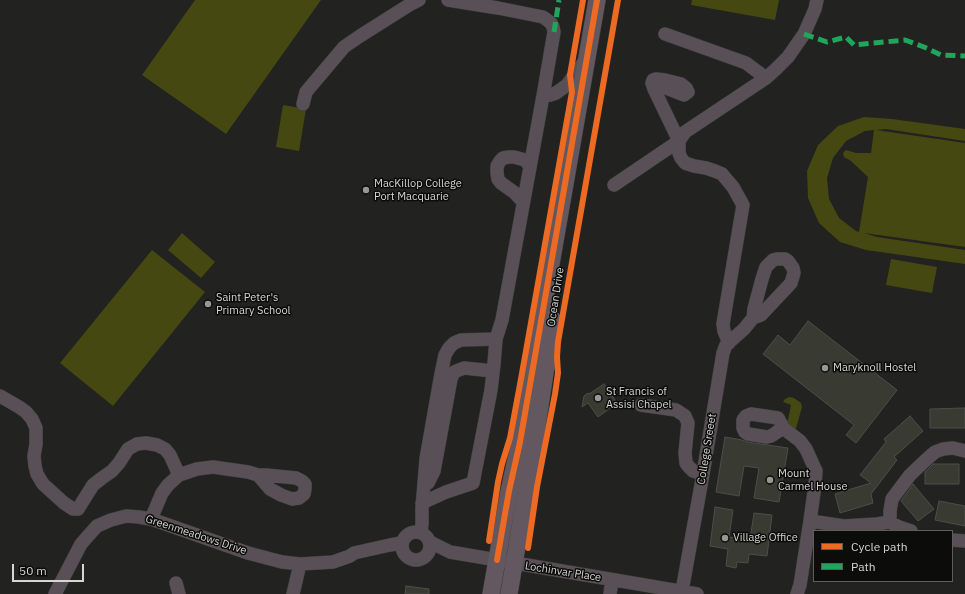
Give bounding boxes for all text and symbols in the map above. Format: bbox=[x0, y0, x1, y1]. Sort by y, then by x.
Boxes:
place label: MacKillop College Port Macquarie bbox=[374, 177, 462, 203]
marker: MacKillop College Port Macquarie bbox=[361, 185, 371, 195]
street label: Ocean Drive bbox=[545, 267, 567, 327]
place label: Saint Peter's Primary School bbox=[216, 291, 291, 317]
marker: Saint Peter's Primary School bbox=[203, 299, 213, 309]
place label: Maryknoll Hostel bbox=[833, 361, 916, 375]
marker: Maryknoll Hostel bbox=[820, 363, 830, 373]
place label: St Francis of Assisi Chapel bbox=[606, 385, 672, 411]
marker: St Francis of Assisi Chapel bbox=[593, 393, 603, 403]
street label: College Sreeet bbox=[695, 413, 719, 485]
place label: Mount Carmel House bbox=[778, 467, 848, 493]
marker: Mount Carmel House bbox=[765, 475, 775, 485]
street label: Greenmeadows Drive bbox=[144, 512, 248, 558]
legend bbox=[813, 530, 953, 582]
place label: Village Office bbox=[733, 531, 798, 545]
marker: Village Office bbox=[720, 533, 730, 543]
text: Cycle path bbox=[851, 539, 908, 554]
scale bar bbox=[14, 556, 86, 582]
street label: Lochinvar Place bbox=[524, 559, 602, 585]
text: Path bbox=[851, 559, 876, 574]
text: 50 m bbox=[19, 563, 47, 578]

